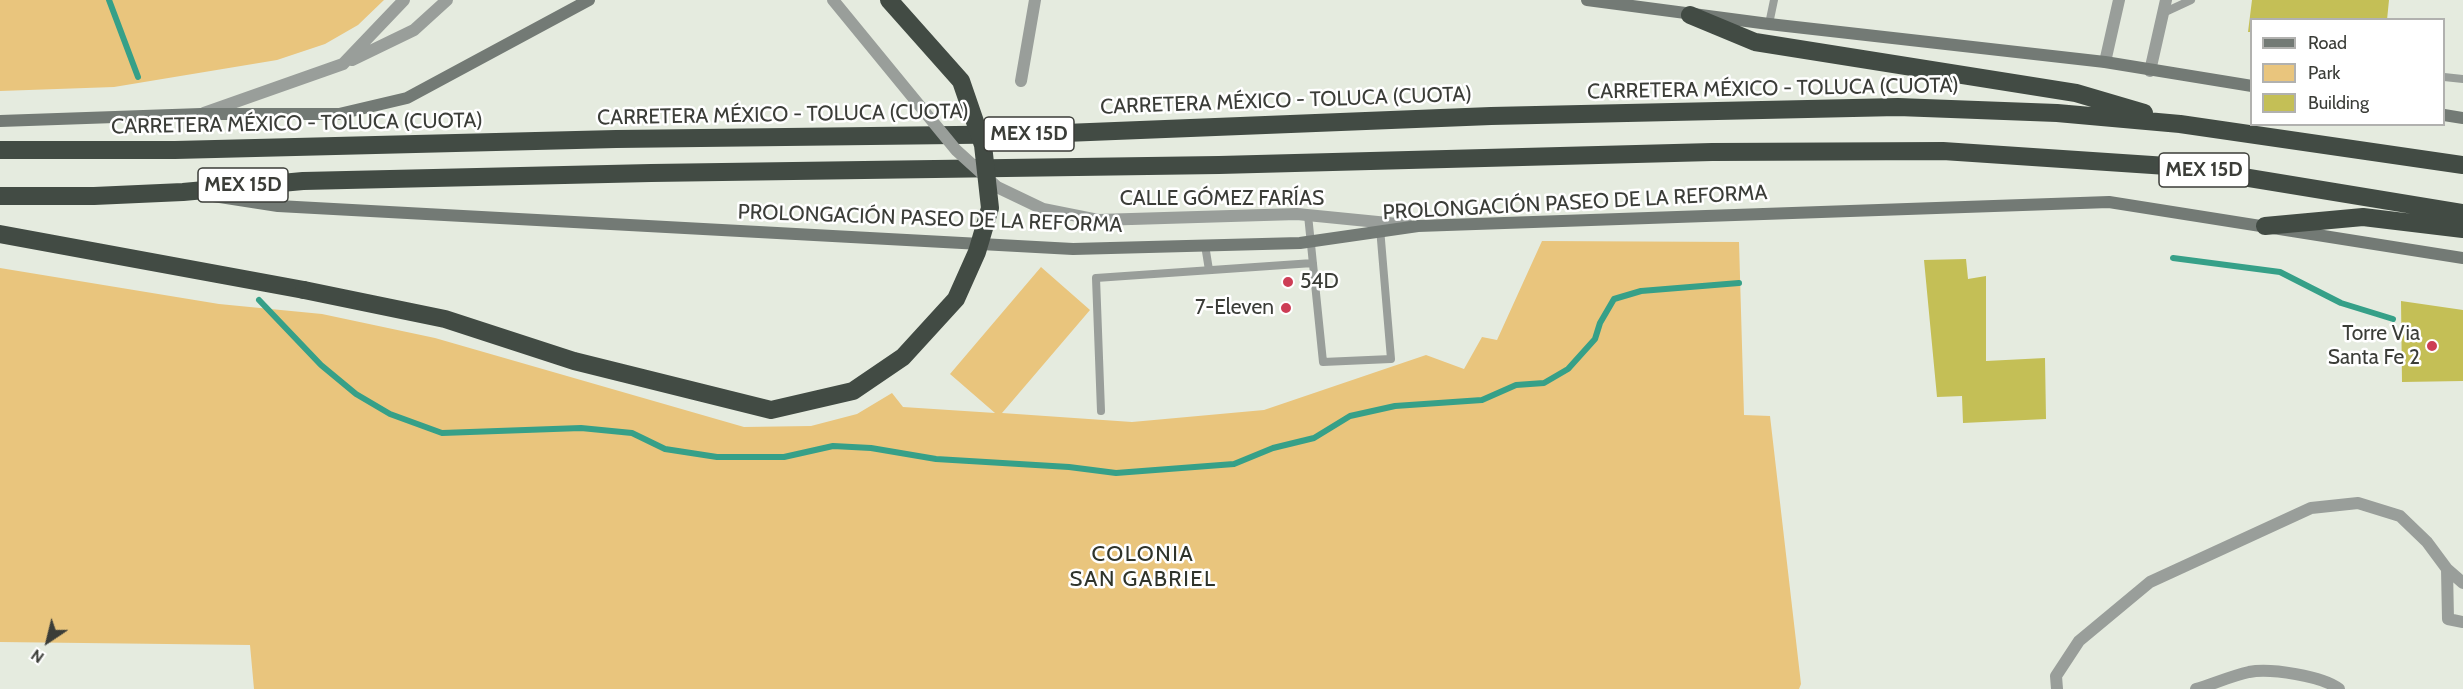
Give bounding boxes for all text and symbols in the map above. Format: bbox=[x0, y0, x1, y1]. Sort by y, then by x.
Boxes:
legend bbox=[2250, 18, 2445, 126]
text: Road bbox=[2308, 32, 2347, 54]
text: Park bbox=[2308, 62, 2340, 84]
street label: CARRETERA MÉXICO - TOLUCA (CUOTA) bbox=[1587, 73, 1959, 105]
street label: CARRETERA MÉXICO - TOLUCA (CUOTA) bbox=[1100, 82, 1472, 120]
text: Building bbox=[2308, 92, 2369, 114]
street label: CARRETERA MÉXICO - TOLUCA (CUOTA) bbox=[597, 99, 969, 131]
street label: CARRETERA MÉXICO - TOLUCA (CUOTA) bbox=[111, 108, 483, 140]
road number: MEX 15D bbox=[984, 117, 1074, 151]
road number: MEX 15D bbox=[2159, 153, 2249, 187]
road number: MEX 15D bbox=[198, 168, 288, 202]
street label: PROLONGACIÓN PASEO DE LA REFORMA bbox=[1382, 180, 1768, 226]
street label: CALLE GÓMEZ FARÍAS bbox=[1120, 186, 1324, 212]
street label: PROLONGACIÓN PASEO DE LA REFORMA bbox=[737, 200, 1123, 238]
place label: 54D bbox=[1300, 269, 1339, 295]
marker: 54D bbox=[1281, 275, 1295, 289]
place label: 7-Eleven bbox=[1195, 295, 1274, 321]
marker: 7-Eleven bbox=[1279, 301, 1293, 315]
place label: Torre Via Santa Fe 2 bbox=[2328, 321, 2420, 371]
marker: Torre Via Santa Fe 2 bbox=[2425, 339, 2439, 353]
district label: COLONIA SAN GABRIEL bbox=[1070, 542, 1216, 594]
north arrow bbox=[18, 611, 78, 671]
text: N bbox=[27, 645, 47, 667]

